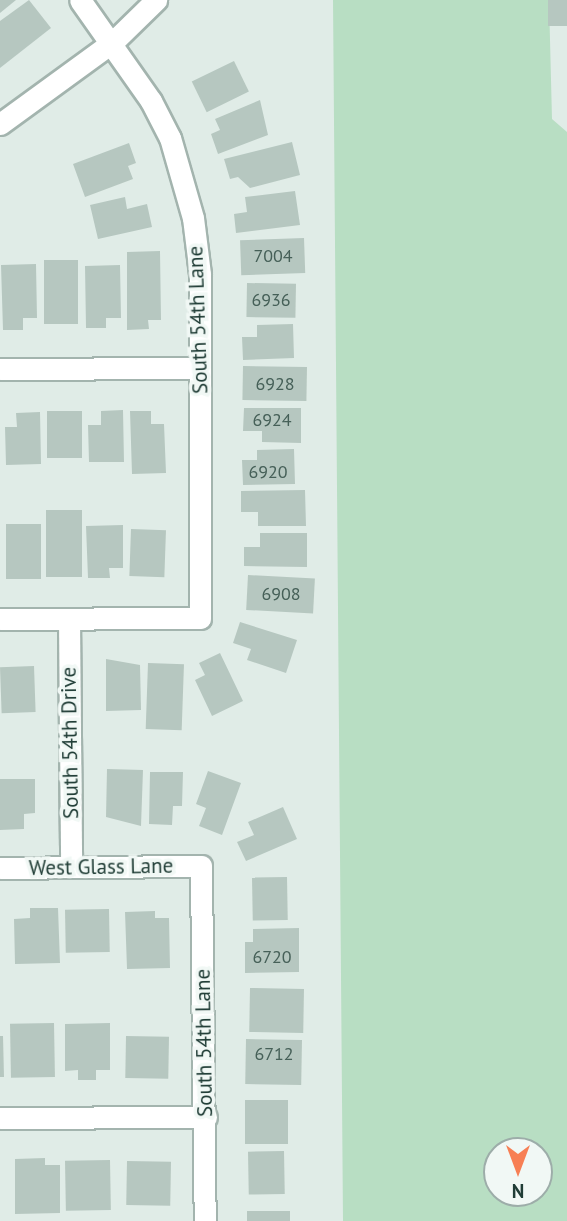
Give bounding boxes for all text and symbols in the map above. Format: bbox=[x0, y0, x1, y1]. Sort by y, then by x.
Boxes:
house number: 7004 bbox=[253, 245, 293, 267]
street label: South 54th Lane bbox=[183, 246, 213, 394]
house number: 6936 bbox=[251, 289, 291, 311]
house number: 6928 bbox=[255, 373, 295, 395]
house number: 6924 bbox=[252, 409, 292, 431]
house number: 6920 bbox=[248, 461, 288, 483]
house number: 6908 bbox=[261, 583, 301, 605]
street label: South 54th Drive bbox=[56, 667, 84, 819]
street label: West Glass Lane bbox=[29, 853, 173, 881]
house number: 6720 bbox=[252, 946, 292, 968]
street label: South 54th Lane bbox=[190, 969, 218, 1117]
house number: 6712 bbox=[254, 1043, 294, 1065]
north arrow bbox=[483, 1137, 553, 1207]
text: N bbox=[512, 1179, 524, 1203]

